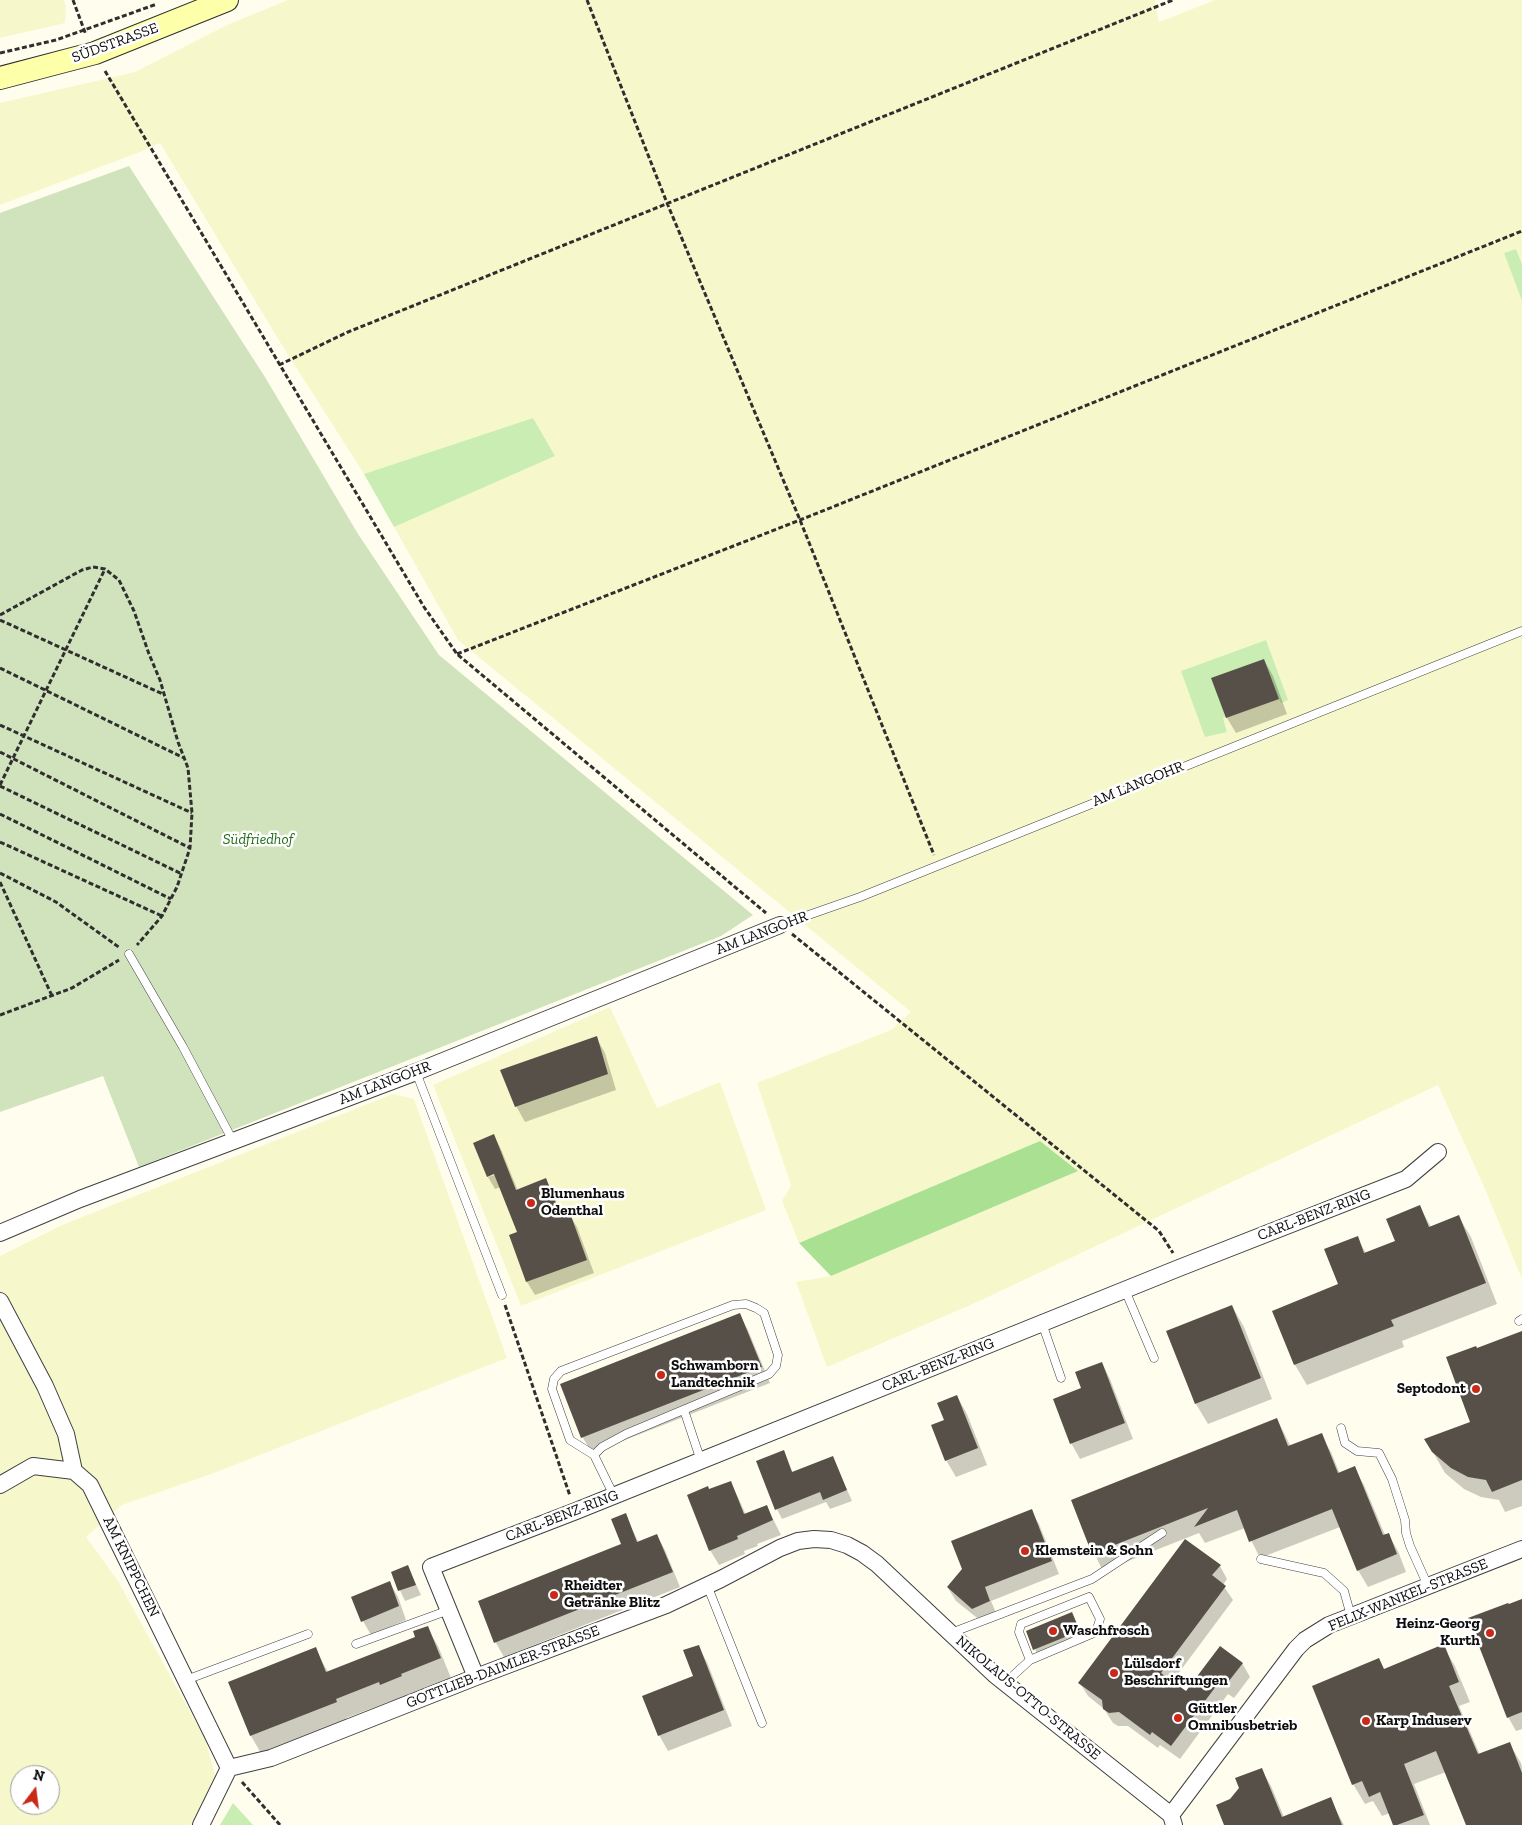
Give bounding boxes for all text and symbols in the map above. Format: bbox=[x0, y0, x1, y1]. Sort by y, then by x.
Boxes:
street label: SÜDSTRASSE bbox=[69, 19, 161, 67]
street label: AM LANGOHR bbox=[1090, 758, 1186, 810]
park label: Südfriedhof bbox=[223, 831, 293, 849]
street label: AM LANGOHR bbox=[714, 907, 810, 959]
street label: AM LANGOHR bbox=[337, 1057, 433, 1109]
place label: Blumenhaus Odenthal bbox=[541, 1185, 625, 1220]
street label: CARL-BENZ-RING bbox=[1255, 1185, 1373, 1245]
marker: Blumenhaus Odenthal bbox=[525, 1197, 537, 1209]
street label: CARL-BENZ-RING bbox=[879, 1334, 997, 1396]
place label: Schwamborn Landtechnik bbox=[671, 1357, 759, 1392]
marker: Schwamborn Landtechnik bbox=[655, 1369, 667, 1381]
place label: Septodont bbox=[1397, 1380, 1466, 1398]
marker: Septodont bbox=[1470, 1383, 1482, 1395]
street label: CARL-BENZ-RING bbox=[503, 1486, 621, 1546]
street label: AM KNIPPCHEN bbox=[99, 1514, 163, 1620]
place label: Klemstein & Sohn bbox=[1035, 1542, 1153, 1560]
marker: Klemstein & Sohn bbox=[1019, 1545, 1031, 1557]
street label: FELIX-WANKEL-STRASSE bbox=[1326, 1555, 1490, 1635]
place label: Rheidter Getränke Blitz bbox=[564, 1577, 660, 1612]
marker: Rheidter Getränke Blitz bbox=[548, 1589, 560, 1601]
place label: Heinz-Georg Kurth bbox=[1396, 1615, 1480, 1650]
street label: GOTTLIEB-DAIMLER-STRASSE bbox=[404, 1622, 602, 1712]
place label: Waschfrosch bbox=[1063, 1622, 1150, 1640]
marker: Waschfrosch bbox=[1047, 1625, 1059, 1637]
marker: Heinz-Georg Kurth bbox=[1484, 1627, 1496, 1639]
street label: NIKOLAUS-OTTO-STRASSE bbox=[952, 1632, 1104, 1764]
place label: Lülsdorf Beschriftungen bbox=[1124, 1655, 1228, 1690]
marker: Lülsdorf Beschriftungen bbox=[1108, 1667, 1120, 1679]
place label: Güttler Omnibusbetrieb bbox=[1188, 1700, 1297, 1735]
marker: Güttler Omnibusbetrieb bbox=[1172, 1712, 1184, 1724]
place label: Karp Induserv bbox=[1376, 1712, 1472, 1730]
marker: Karp Induserv bbox=[1360, 1715, 1372, 1727]
north arrow bbox=[10, 1765, 60, 1815]
text: N bbox=[31, 1766, 46, 1786]

